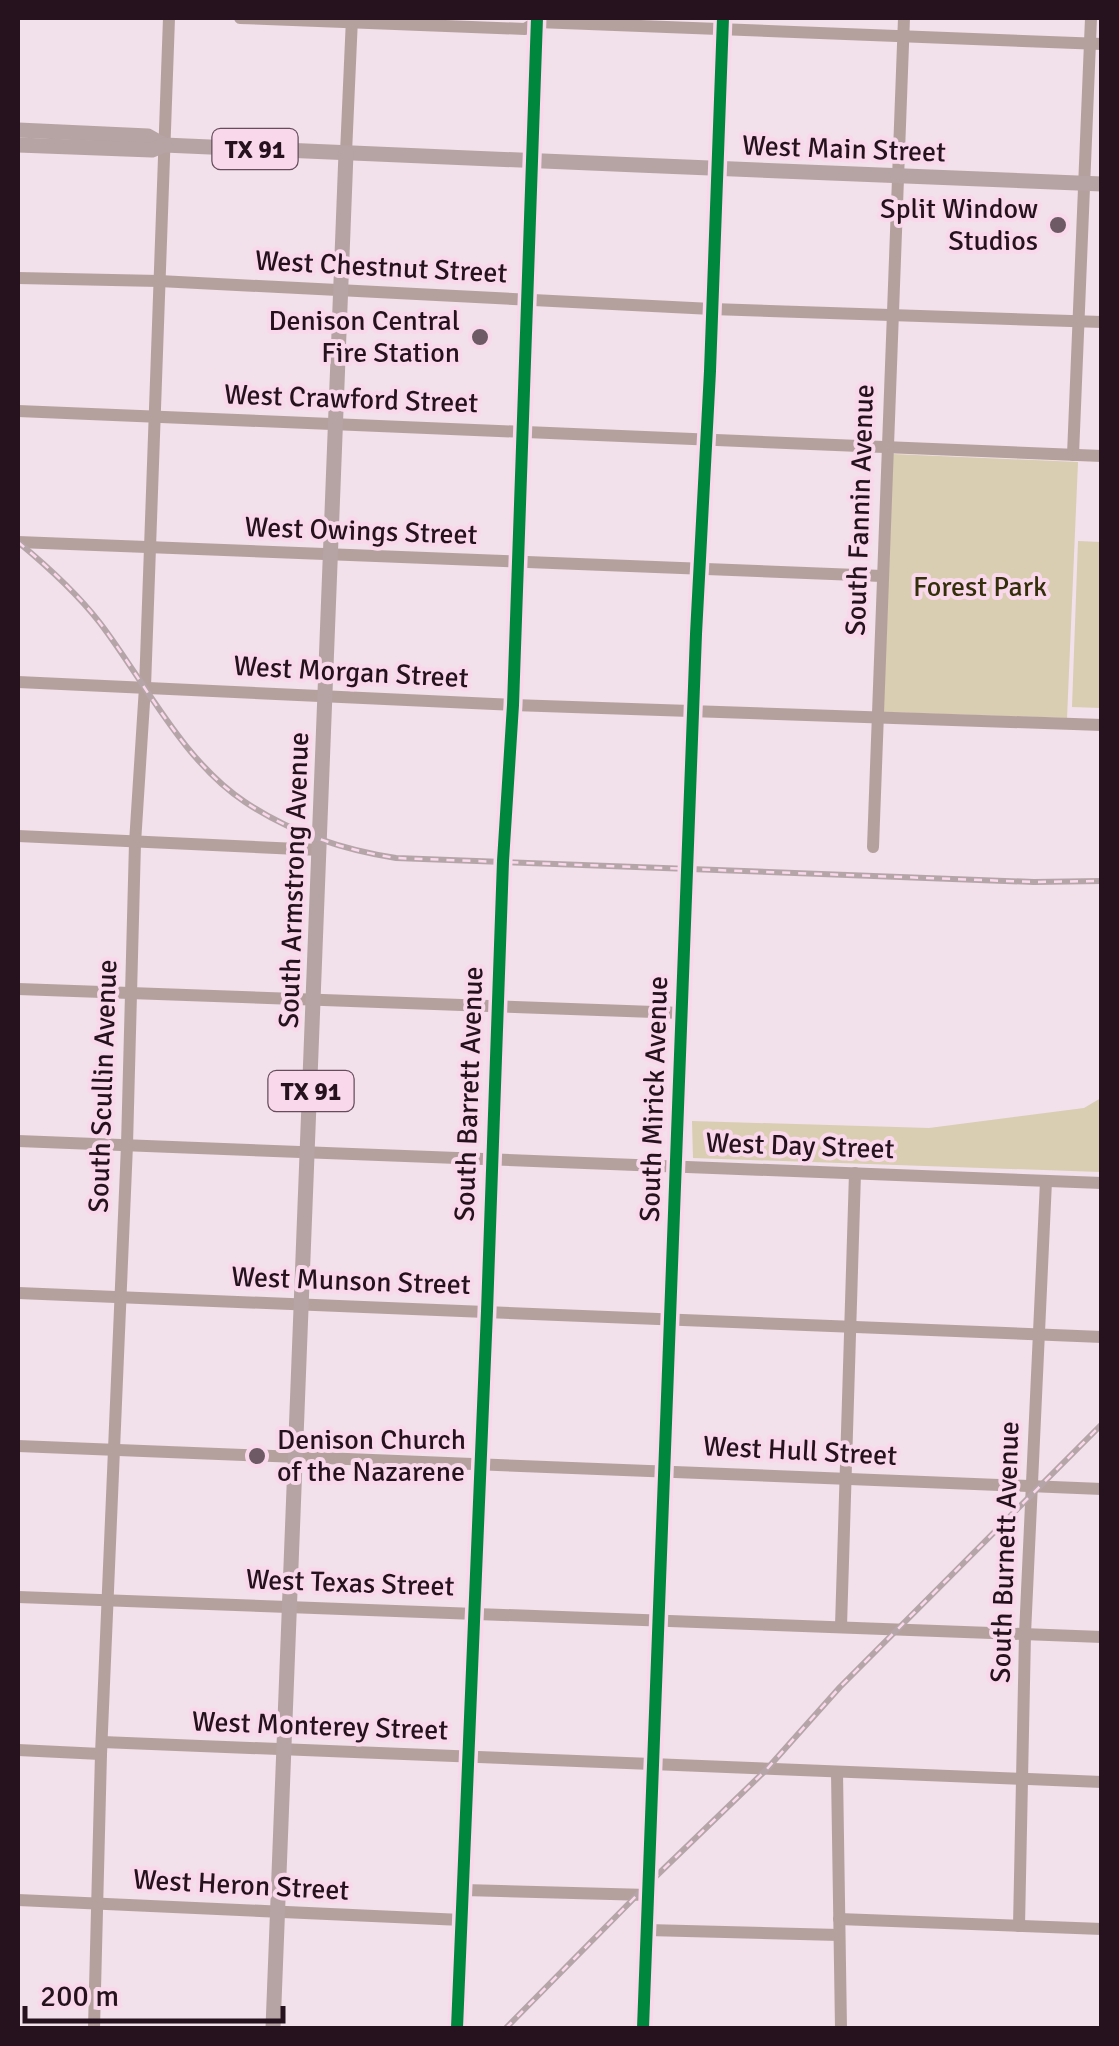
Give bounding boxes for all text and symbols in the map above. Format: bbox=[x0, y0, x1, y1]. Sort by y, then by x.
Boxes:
street label: West Main Street bbox=[742, 128, 947, 170]
road number: TX 91 bbox=[212, 129, 298, 169]
place label: Split Window Studios bbox=[880, 192, 1038, 258]
marker: Split Window Studios bbox=[1047, 214, 1069, 236]
street label: West Chestnut Street bbox=[254, 243, 508, 291]
place label: Denison Central Fire Station bbox=[268, 304, 460, 370]
marker: Denison Central Fire Station bbox=[469, 326, 491, 348]
street label: West Crawford Street bbox=[223, 378, 479, 420]
street label: South Fannin Avenue bbox=[839, 384, 881, 636]
street label: West Owings Street bbox=[244, 510, 478, 552]
park label: Forest Park bbox=[913, 570, 1047, 604]
street label: West Morgan Street bbox=[233, 649, 470, 695]
street label: South Armstrong Avenue bbox=[272, 731, 316, 1029]
street label: South Scullin Avenue bbox=[82, 959, 124, 1213]
street label: South Barrett Avenue bbox=[448, 966, 490, 1222]
street label: South Mirick Avenue bbox=[633, 975, 675, 1223]
road number: TX 91 bbox=[268, 1071, 354, 1111]
street label: West Day Street bbox=[705, 1126, 895, 1166]
street label: West Munson Street bbox=[231, 1260, 471, 1302]
street label: South Burnett Avenue bbox=[983, 1421, 1027, 1683]
place label: Denison Church of the Nazarene bbox=[277, 1423, 466, 1489]
street label: West Hull Street bbox=[702, 1429, 898, 1473]
marker: Denison Church of the Nazarene bbox=[246, 1445, 268, 1467]
street label: West Texas Street bbox=[245, 1562, 455, 1604]
street label: West Monterey Street bbox=[191, 1705, 449, 1747]
street label: West Heron Street bbox=[132, 1862, 350, 1908]
scale bar bbox=[25, 1961, 282, 2023]
text: 200 m bbox=[40, 1978, 119, 2015]

